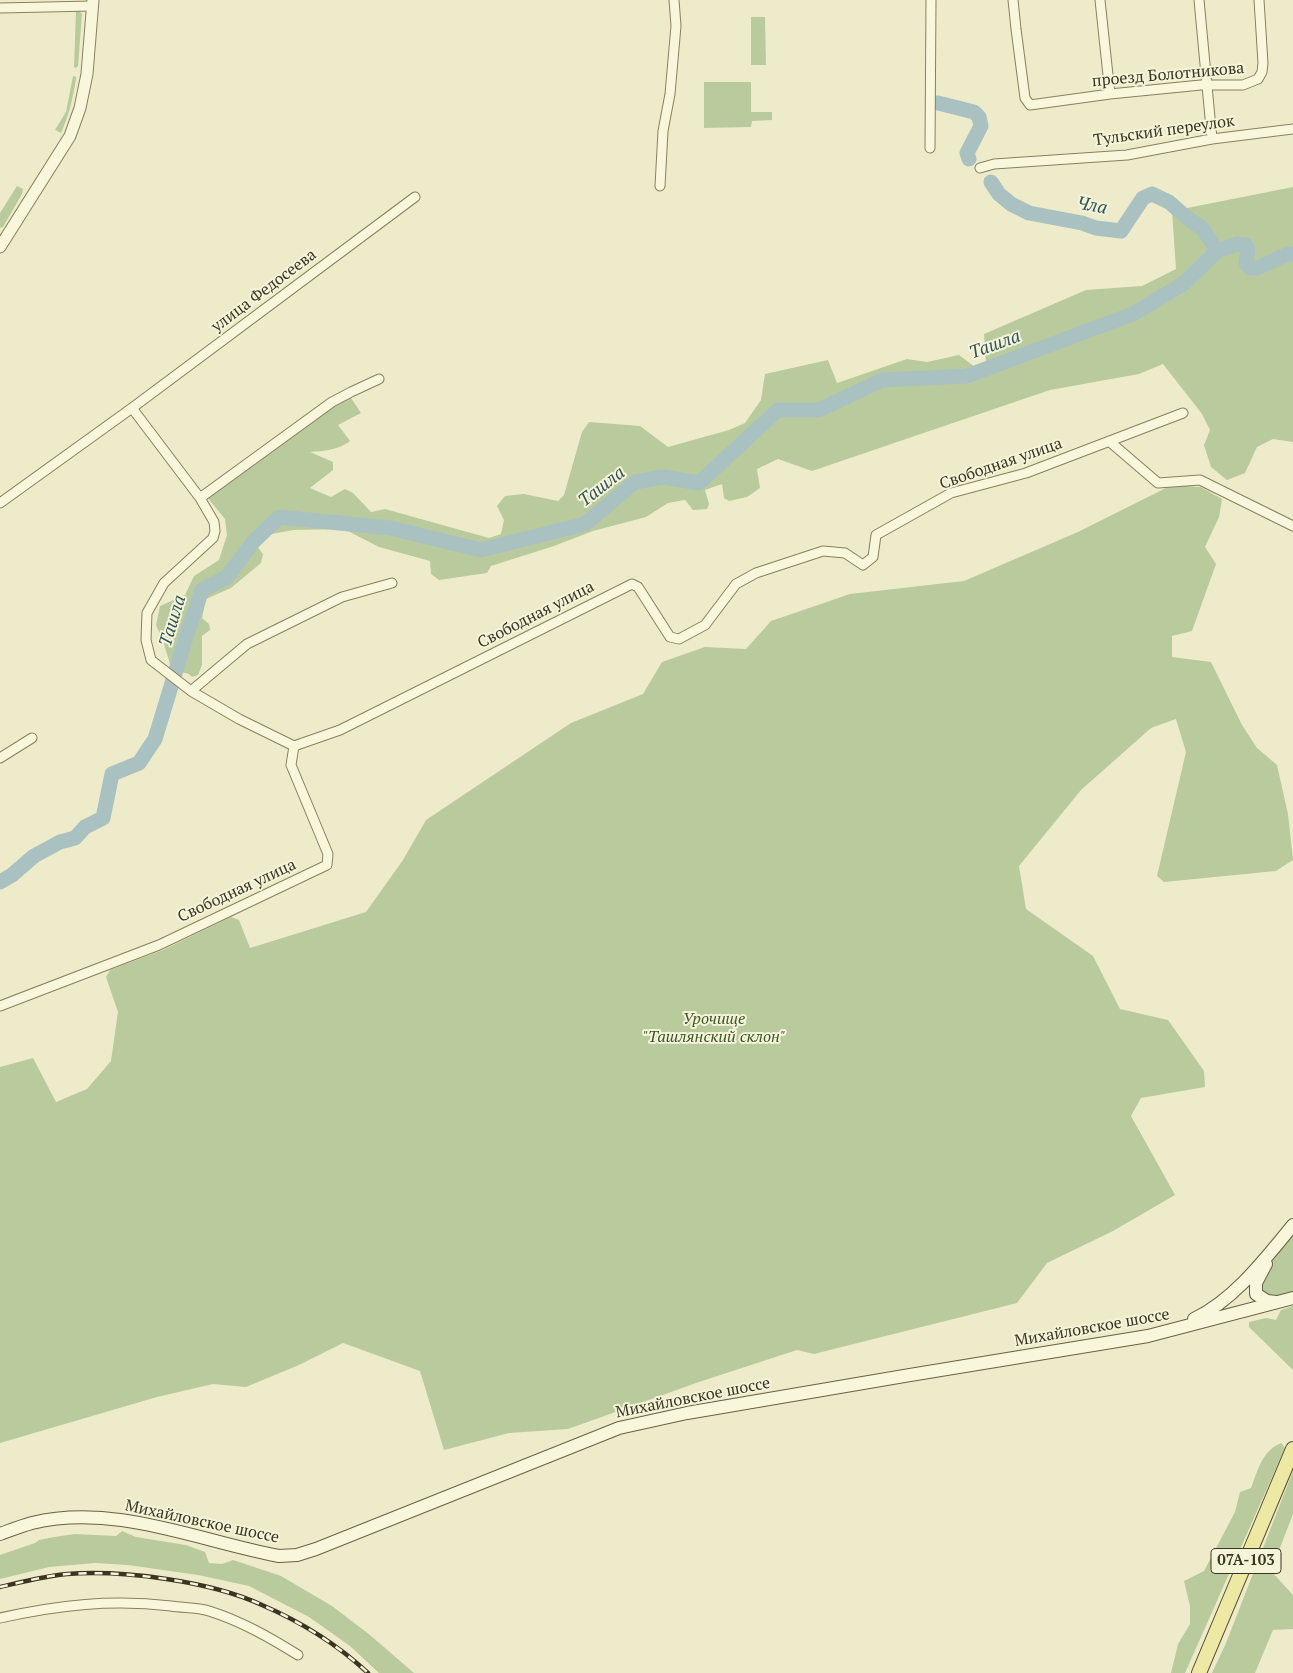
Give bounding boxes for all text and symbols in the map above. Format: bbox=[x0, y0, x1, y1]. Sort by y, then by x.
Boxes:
street label: проезд Болотникова bbox=[1091, 59, 1245, 91]
street label: Тульский переулок bbox=[1092, 112, 1236, 150]
water label: Чла bbox=[1075, 193, 1109, 219]
street label: улица Федосеева bbox=[208, 245, 320, 337]
water label: Ташла bbox=[966, 326, 1024, 364]
street label: Свободная улица bbox=[937, 434, 1065, 494]
water label: Ташла bbox=[575, 462, 629, 512]
street label: Свободная улица bbox=[475, 577, 597, 653]
water label: Ташла bbox=[155, 593, 191, 649]
street label: Свободная улица bbox=[175, 855, 299, 927]
park label: Урочище "Ташлянский склон" bbox=[643, 1009, 785, 1047]
street label: Михайловское шоссе bbox=[1013, 1305, 1171, 1351]
street label: Михайловское шоссе bbox=[614, 1374, 772, 1422]
street label: Михайловское шоссе bbox=[123, 1496, 281, 1548]
road number: 07А-103 bbox=[1211, 1548, 1281, 1574]

